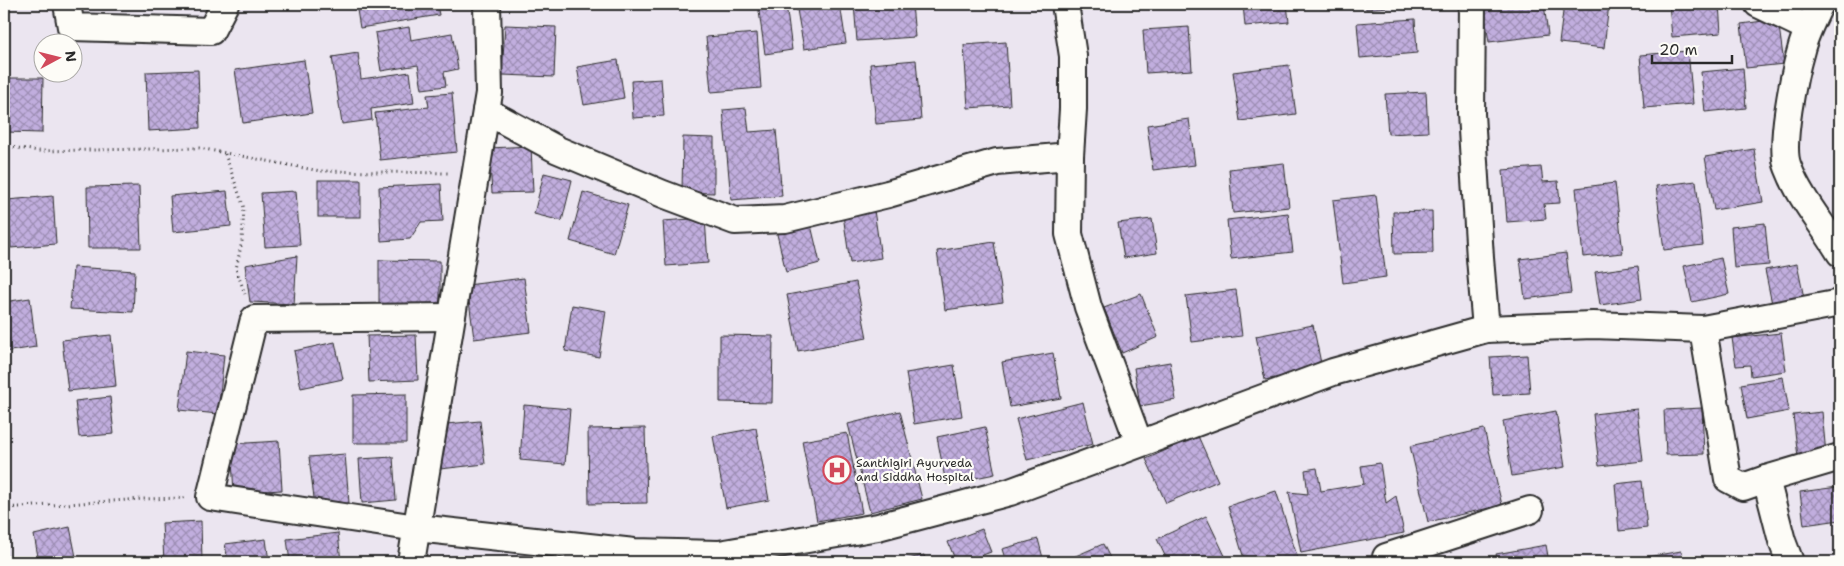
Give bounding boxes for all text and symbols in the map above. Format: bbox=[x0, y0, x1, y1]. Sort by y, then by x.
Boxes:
north arrow bbox=[32, 32, 82, 82]
scale bar bbox=[1652, 32, 1732, 64]
text: 20 m bbox=[1659, 40, 1698, 60]
text: N bbox=[61, 50, 81, 63]
hospital icon: Santhigiri Ayurveda and Siddha Hospital bbox=[822, 455, 852, 485]
place label: Santhigiri Ayurveda and Siddha Hospital bbox=[856, 455, 974, 485]

